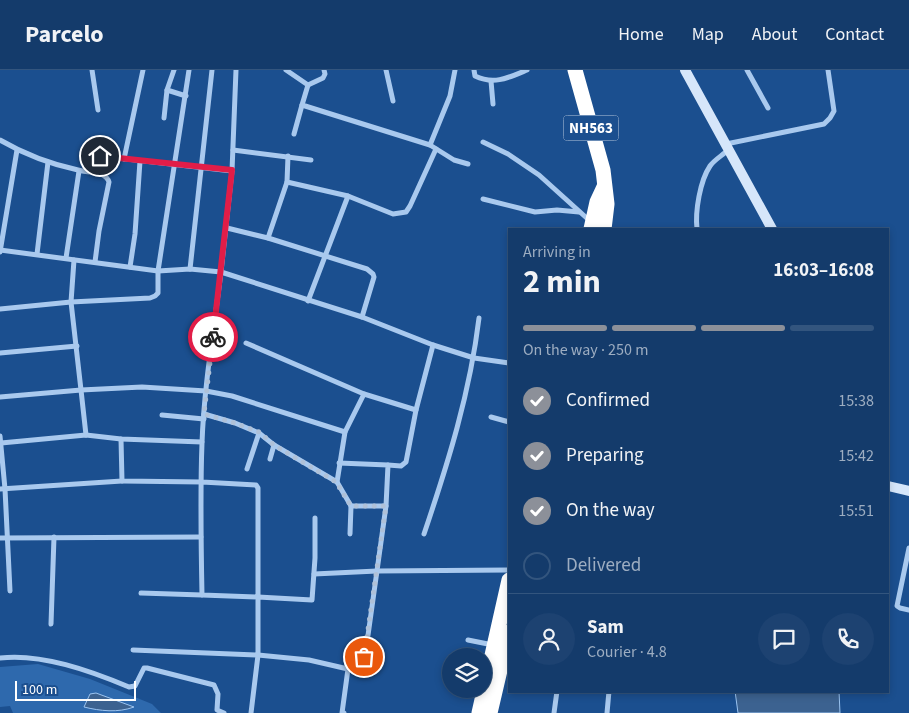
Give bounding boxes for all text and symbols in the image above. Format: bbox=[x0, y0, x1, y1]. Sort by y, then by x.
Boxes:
text: Parcelo bbox=[25, 17, 104, 52]
text: Home bbox=[618, 22, 664, 47]
text: Map bbox=[692, 22, 724, 47]
text: About bbox=[752, 22, 797, 47]
text: Contact bbox=[825, 22, 884, 47]
road number: NH563 bbox=[564, 116, 618, 140]
pin bbox=[79, 135, 121, 177]
icon: home bbox=[86, 142, 114, 170]
text: Arriving in bbox=[523, 241, 591, 263]
text: 16:03–16:08 bbox=[773, 257, 874, 284]
text: 2 min bbox=[523, 259, 601, 305]
courier bbox=[188, 312, 238, 362]
icon: bike bbox=[199, 323, 227, 351]
text: On the way · 250 m bbox=[523, 339, 648, 361]
icon: check bbox=[523, 387, 551, 415]
text: Confirmed bbox=[566, 387, 650, 414]
text: 15:38 bbox=[838, 390, 874, 412]
icon: check bbox=[523, 442, 551, 470]
text: Preparing bbox=[566, 442, 644, 469]
text: 15:42 bbox=[838, 445, 874, 467]
icon: check bbox=[523, 497, 551, 525]
text: On the way bbox=[566, 497, 655, 524]
text: 15:51 bbox=[838, 500, 874, 522]
text: Delivered bbox=[566, 552, 641, 579]
button: person bbox=[523, 613, 575, 665]
button: chat bbox=[758, 613, 810, 665]
button: phone bbox=[822, 613, 874, 665]
text: Sam bbox=[587, 614, 624, 641]
pin bbox=[343, 636, 385, 678]
text: Courier · 4.8 bbox=[587, 641, 667, 663]
icon: bag bbox=[350, 643, 378, 671]
map controls bbox=[442, 648, 492, 698]
button: layers bbox=[442, 648, 492, 698]
scale bar bbox=[15, 678, 136, 701]
text: 100 m bbox=[22, 680, 57, 700]

